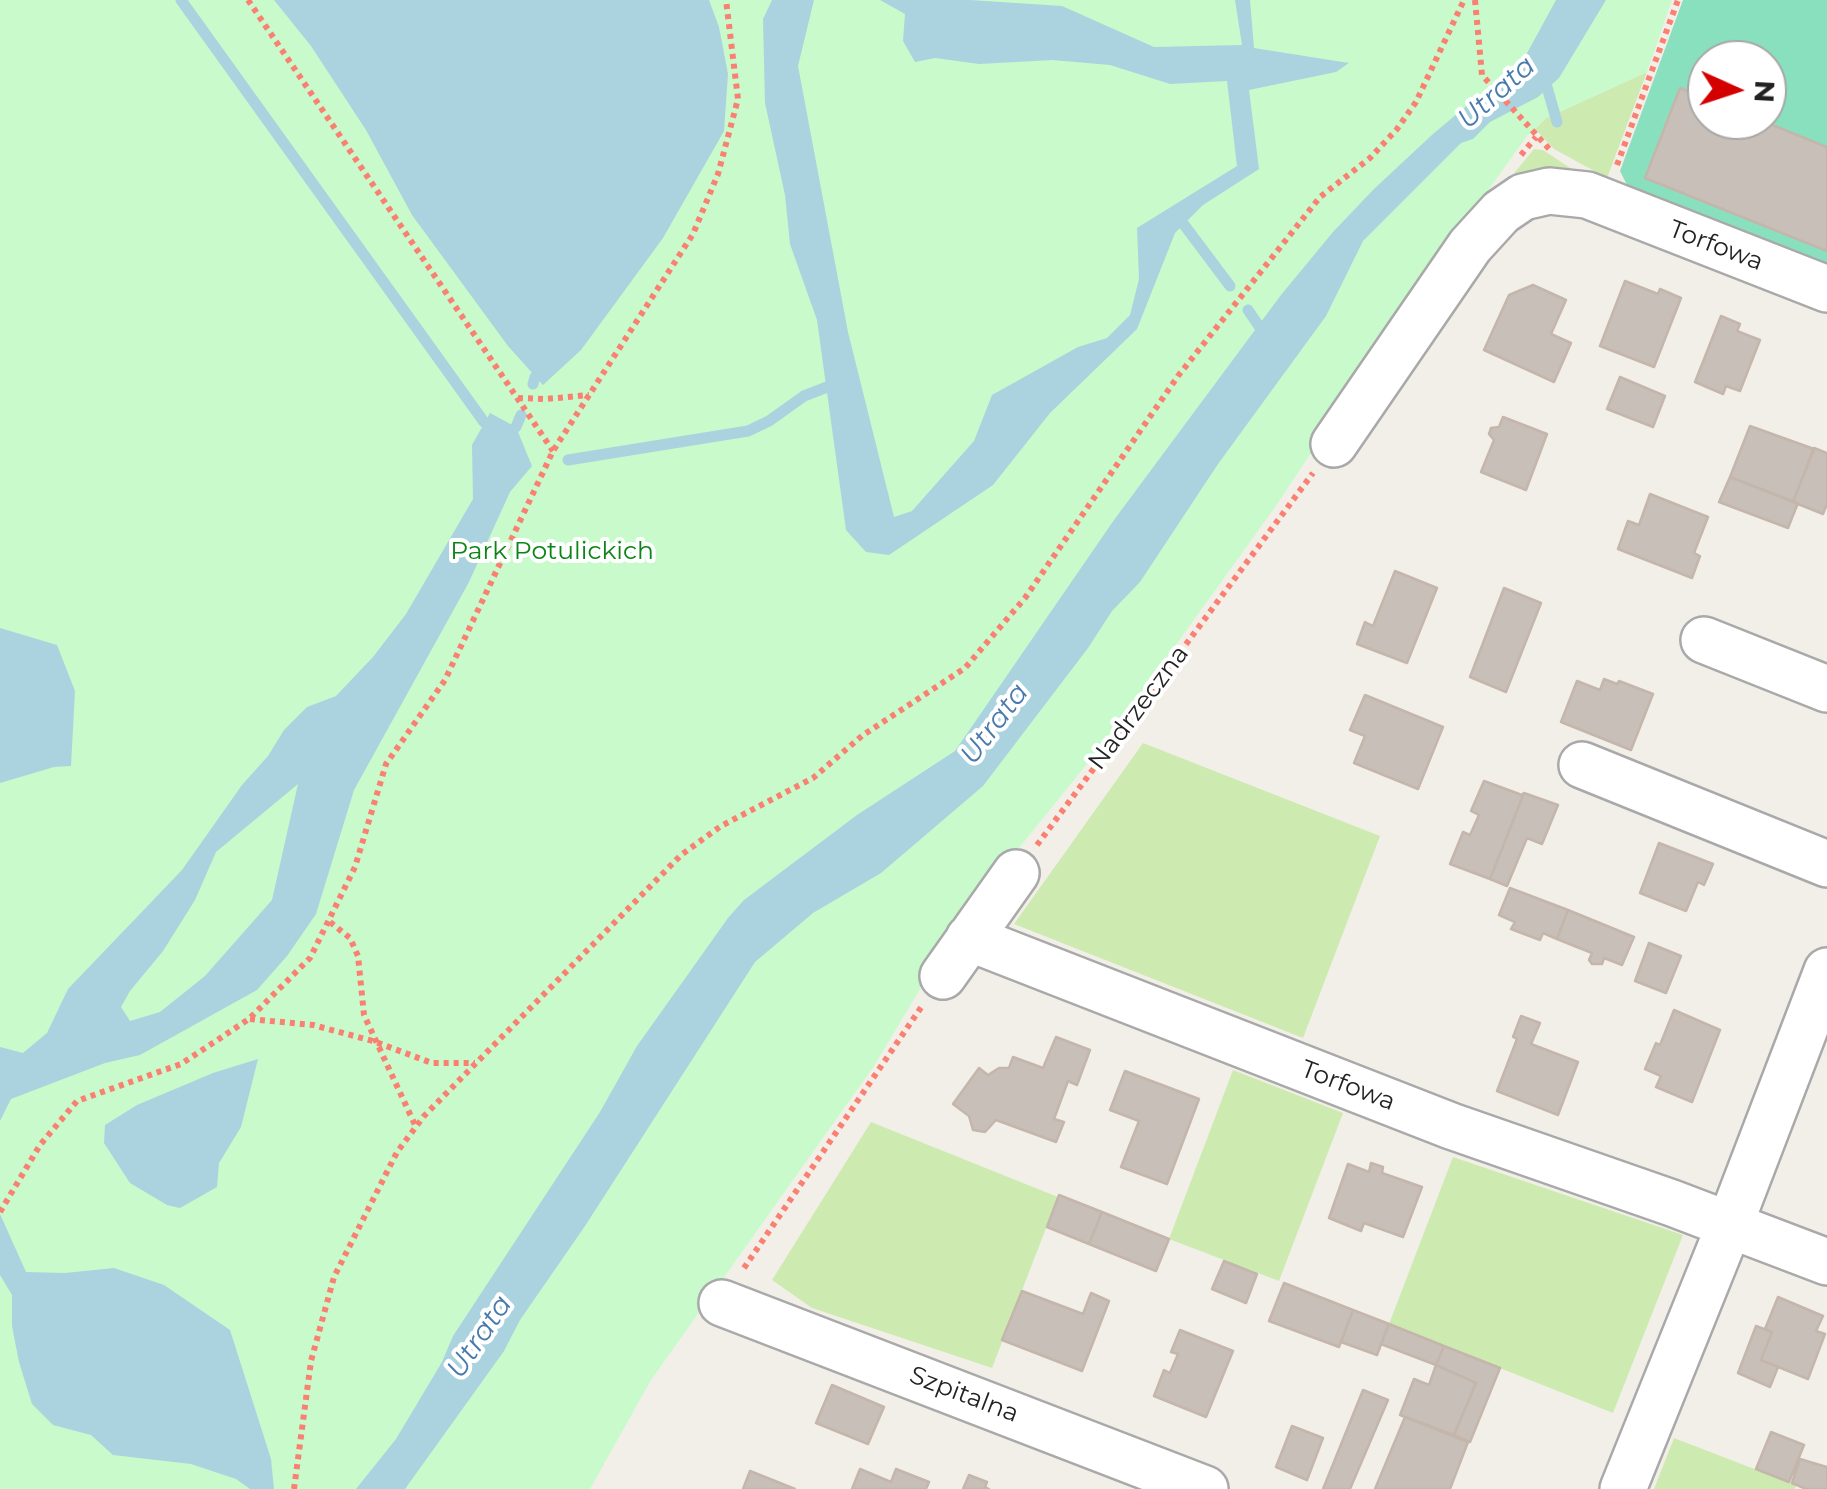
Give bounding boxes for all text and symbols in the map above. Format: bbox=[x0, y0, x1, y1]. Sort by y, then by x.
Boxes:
north arrow bbox=[1687, 40, 1787, 140]
water label: Utrata bbox=[1451, 50, 1543, 136]
text: N bbox=[1747, 79, 1783, 104]
street label: Torfowa bbox=[1665, 214, 1767, 278]
park label: Park Potulickich bbox=[450, 537, 654, 567]
street label: Nadrzeczna bbox=[1082, 640, 1196, 776]
water label: Utrata bbox=[954, 677, 1036, 771]
street label: Torfowa bbox=[1297, 1054, 1399, 1118]
water label: Utrata bbox=[440, 1289, 520, 1385]
street label: Szpitalna bbox=[905, 1361, 1023, 1429]

